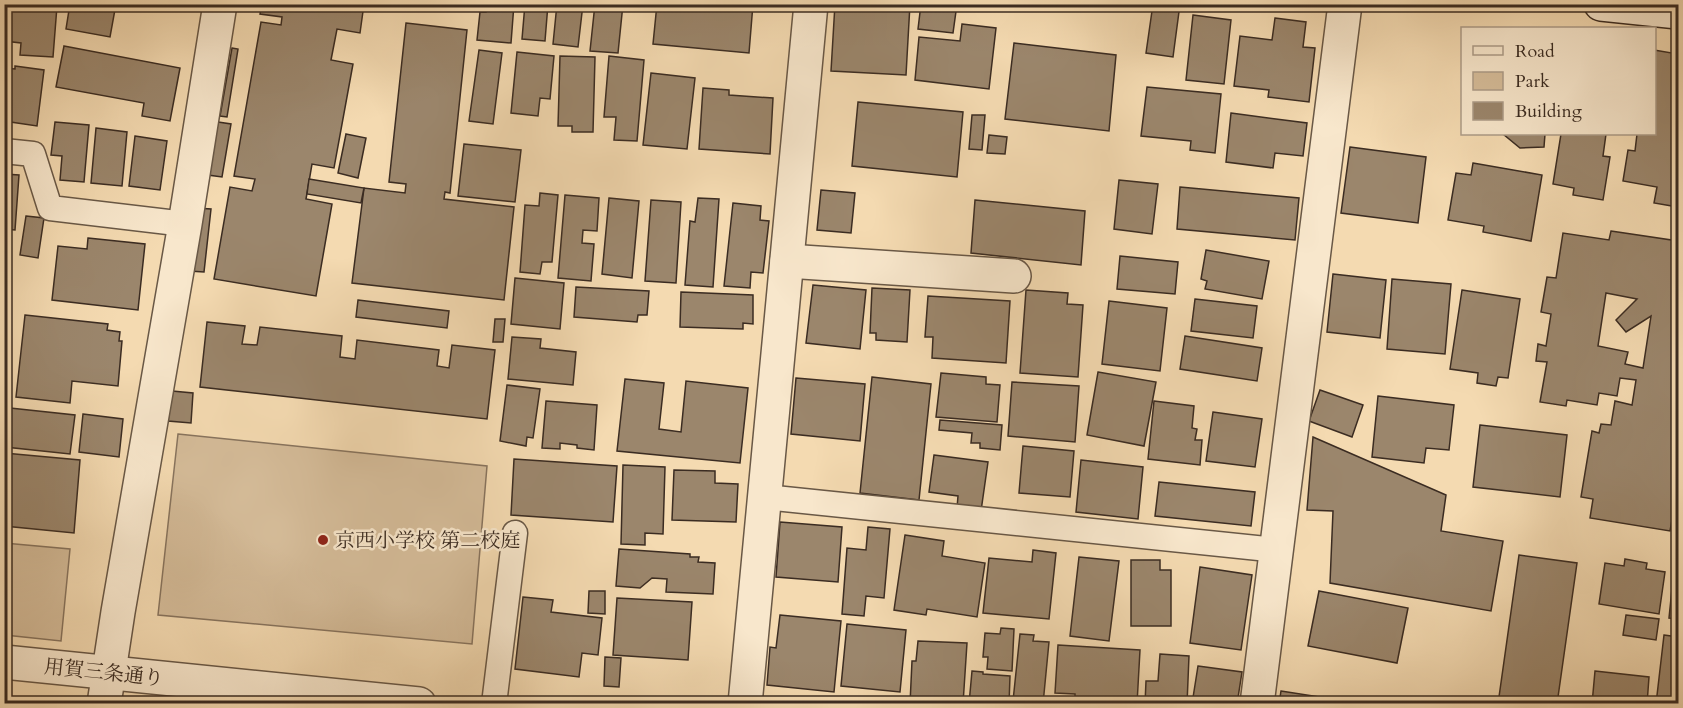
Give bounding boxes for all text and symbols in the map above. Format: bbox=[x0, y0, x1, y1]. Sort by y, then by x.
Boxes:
legend bbox=[1461, 27, 1656, 135]
text: Road bbox=[1515, 39, 1555, 64]
text: Park bbox=[1515, 69, 1550, 94]
text: Building bbox=[1515, 99, 1583, 124]
place label: 京西小学校 第二校庭 bbox=[335, 527, 520, 554]
marker: 京西小学校 第二校庭 bbox=[316, 533, 330, 547]
street label: 用賀三条通り bbox=[43, 653, 165, 692]

